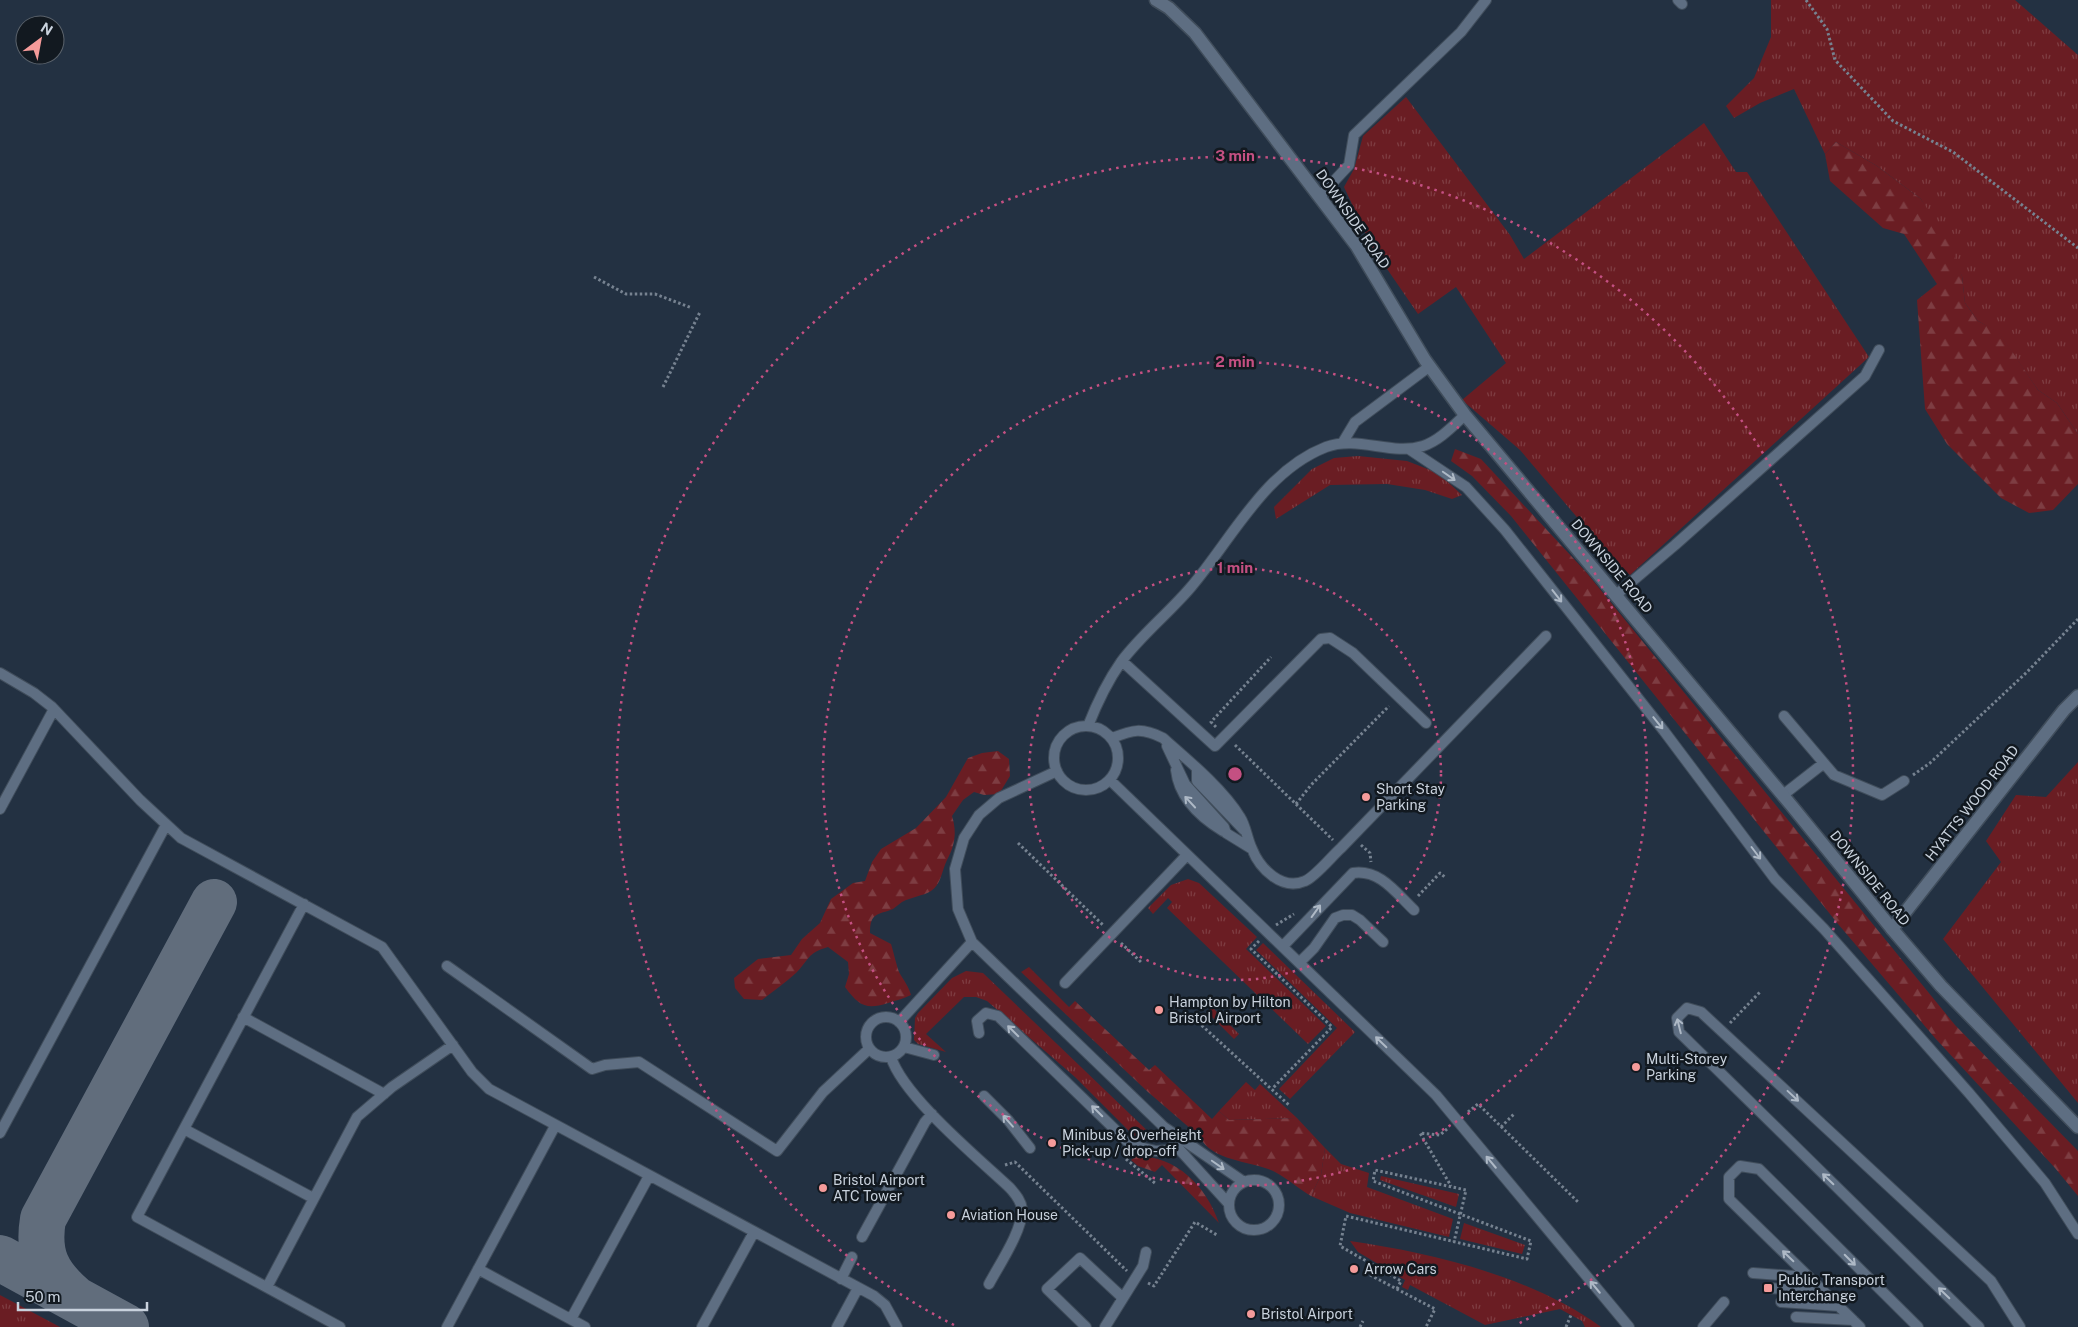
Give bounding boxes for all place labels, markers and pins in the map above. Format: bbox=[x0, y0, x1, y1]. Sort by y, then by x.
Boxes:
centre of rings bbox=[1226, 765, 1244, 783]
place label: Short Stay Parking bbox=[1376, 781, 1445, 813]
marker: Short Stay Parking bbox=[1360, 791, 1372, 803]
place label: Hampton by Hilton Bristol Airport bbox=[1169, 994, 1291, 1026]
marker: Hampton by Hilton Bristol Airport bbox=[1153, 1004, 1165, 1016]
place label: Multi-Storey Parking bbox=[1646, 1051, 1728, 1083]
marker: Multi-Storey Parking bbox=[1630, 1061, 1642, 1073]
place label: Minibus & Overheight Pick-up / drop-off bbox=[1062, 1127, 1202, 1159]
marker: Minibus & Overheight Pick-up / drop-off bbox=[1046, 1137, 1058, 1149]
place label: Bristol Airport ATC Tower bbox=[833, 1172, 925, 1204]
marker: Bristol Airport ATC Tower bbox=[817, 1182, 829, 1194]
place label: Aviation House bbox=[961, 1207, 1058, 1223]
marker: Aviation House bbox=[945, 1209, 957, 1221]
place label: Arrow Cars bbox=[1364, 1261, 1437, 1277]
marker: Arrow Cars bbox=[1348, 1263, 1360, 1275]
place label: Public Transport Interchange bbox=[1778, 1272, 1885, 1304]
marker: Public Transport Interchange bbox=[1762, 1282, 1774, 1294]
place label: Bristol Airport bbox=[1261, 1306, 1353, 1322]
marker: Bristol Airport bbox=[1245, 1308, 1257, 1320]

